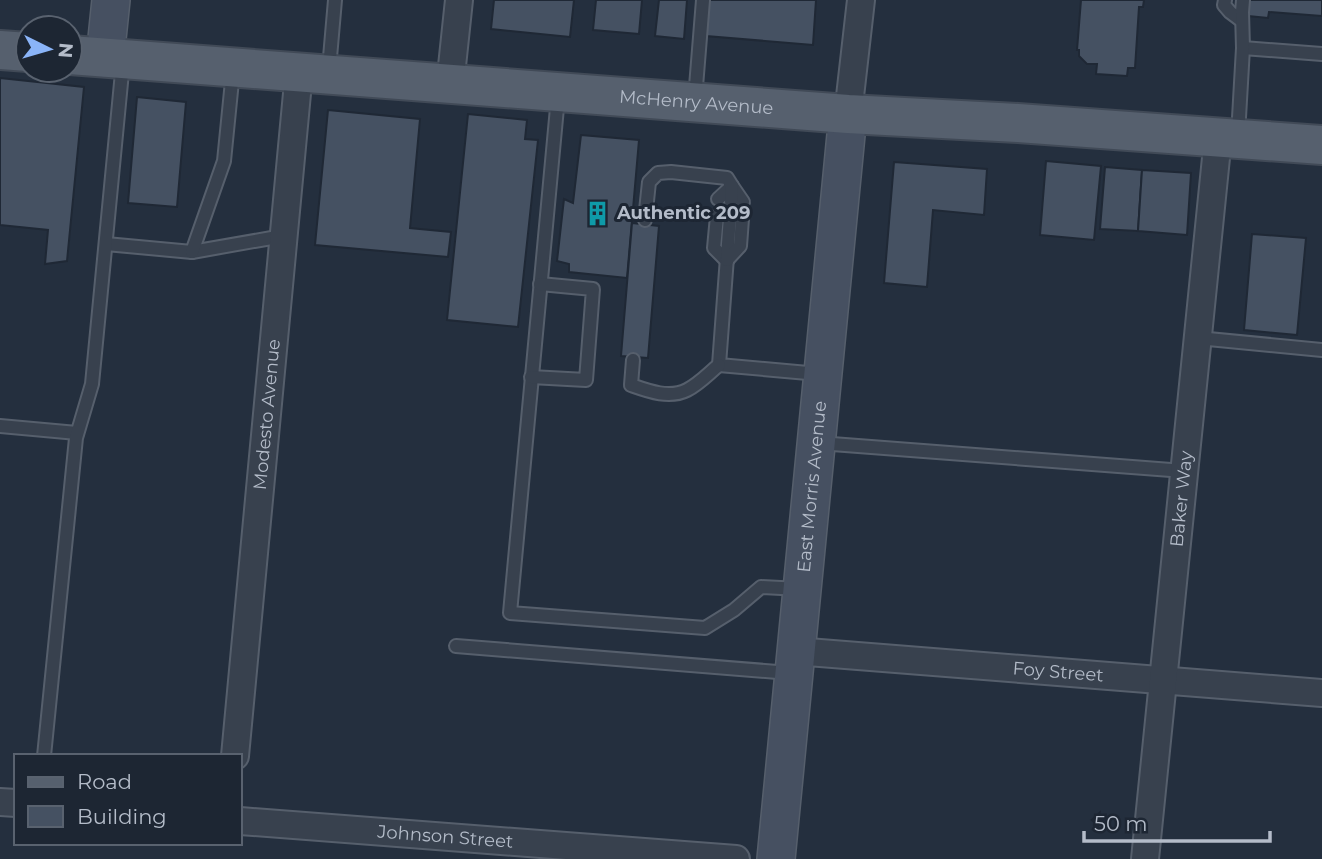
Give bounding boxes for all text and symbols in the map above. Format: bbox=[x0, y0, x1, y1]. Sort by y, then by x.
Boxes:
north arrow bbox=[14, 14, 84, 84]
text: N bbox=[53, 42, 78, 59]
street label: McHenry Avenue bbox=[618, 86, 774, 119]
building icon: Authentic 209 bbox=[583, 199, 611, 227]
place label: Authentic 209 bbox=[616, 202, 750, 224]
street label: Modesto Avenue bbox=[249, 338, 285, 491]
street label: East Morris Avenue bbox=[793, 400, 831, 574]
street label: Baker Way bbox=[1166, 450, 1197, 548]
street label: Foy Street bbox=[1012, 657, 1104, 687]
legend bbox=[14, 754, 242, 845]
text: Road bbox=[77, 769, 132, 794]
scale bar bbox=[1084, 800, 1270, 844]
text: Building bbox=[77, 804, 167, 829]
text: 50 m bbox=[1094, 811, 1148, 836]
street label: Johnson Street bbox=[376, 820, 514, 853]

